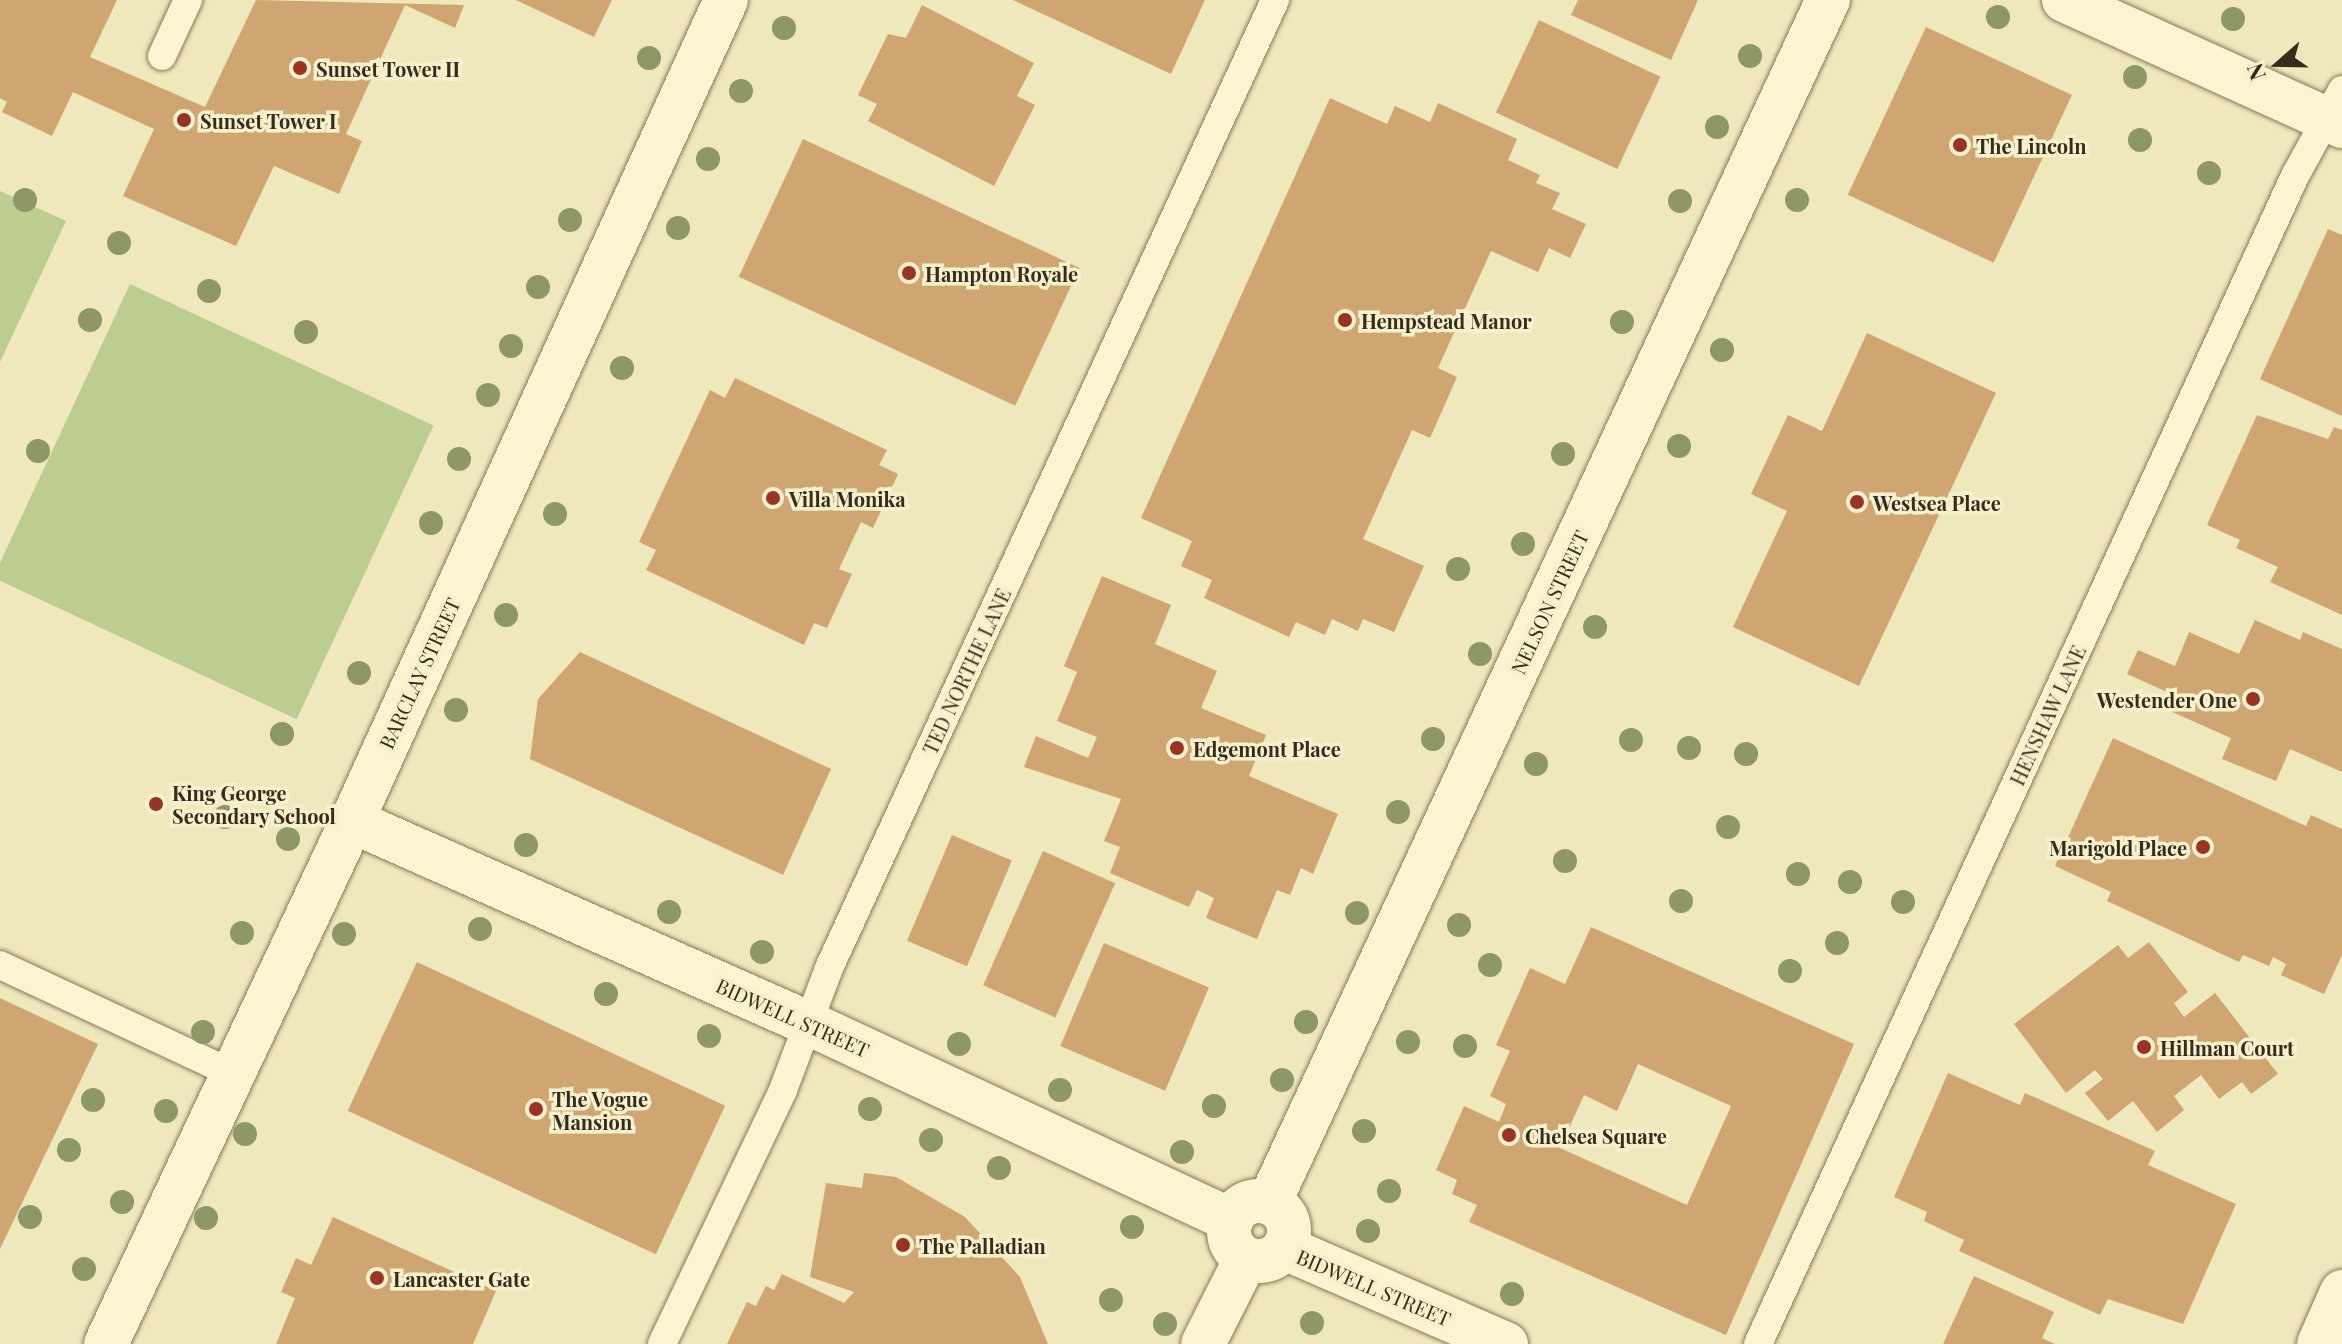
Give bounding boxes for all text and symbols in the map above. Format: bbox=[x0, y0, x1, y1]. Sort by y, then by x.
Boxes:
north arrow bbox=[2238, 24, 2318, 104]
place label: Sunset Tower II bbox=[316, 56, 461, 80]
marker: Sunset Tower II bbox=[291, 59, 309, 77]
text: N bbox=[2239, 60, 2272, 85]
place label: Sunset Tower I bbox=[200, 108, 338, 132]
marker: Sunset Tower I bbox=[175, 111, 193, 129]
place label: The Lincoln bbox=[1976, 133, 2086, 157]
marker: The Lincoln bbox=[1951, 136, 1969, 154]
place label: Hampton Royale bbox=[925, 261, 1078, 285]
marker: Hampton Royale bbox=[900, 264, 918, 282]
place label: Hempstead Manor bbox=[1361, 308, 1532, 332]
marker: Hempstead Manor bbox=[1336, 311, 1354, 329]
place label: Villa Monika bbox=[789, 486, 906, 510]
marker: Villa Monika bbox=[764, 489, 782, 507]
place label: Westsea Place bbox=[1873, 490, 2001, 514]
marker: Westsea Place bbox=[1848, 493, 1866, 511]
street label: NELSON STREET bbox=[1505, 526, 1593, 678]
street label: TED NORTHE LANE bbox=[917, 584, 1015, 758]
street label: BARCLAY STREET bbox=[373, 593, 465, 753]
street label: HENSHAW LANE bbox=[2004, 641, 2090, 789]
place label: Westender One bbox=[2096, 687, 2237, 711]
marker: Westender One bbox=[2244, 690, 2262, 708]
place label: Edgemont Place bbox=[1193, 736, 1341, 760]
marker: Edgemont Place bbox=[1168, 739, 1186, 757]
place label: King George Secondary School bbox=[172, 780, 336, 827]
marker: King George Secondary School bbox=[147, 795, 165, 813]
place label: Marigold Place bbox=[2049, 835, 2187, 859]
marker: Marigold Place bbox=[2194, 838, 2212, 856]
street label: BIDWELL STREET bbox=[713, 972, 873, 1062]
place label: Hillman Court bbox=[2160, 1035, 2294, 1059]
marker: Hillman Court bbox=[2135, 1038, 2153, 1056]
place label: The Vogue Mansion bbox=[552, 1086, 649, 1133]
marker: The Vogue Mansion bbox=[527, 1100, 545, 1118]
place label: Chelsea Square bbox=[1525, 1123, 1667, 1147]
marker: Chelsea Square bbox=[1500, 1126, 1518, 1144]
place label: The Palladian bbox=[919, 1233, 1046, 1257]
marker: The Palladian bbox=[894, 1236, 912, 1254]
street label: BIDWELL STREET bbox=[1293, 1244, 1455, 1330]
place label: Lancaster Gate bbox=[393, 1266, 530, 1290]
marker: Lancaster Gate bbox=[368, 1269, 386, 1287]

